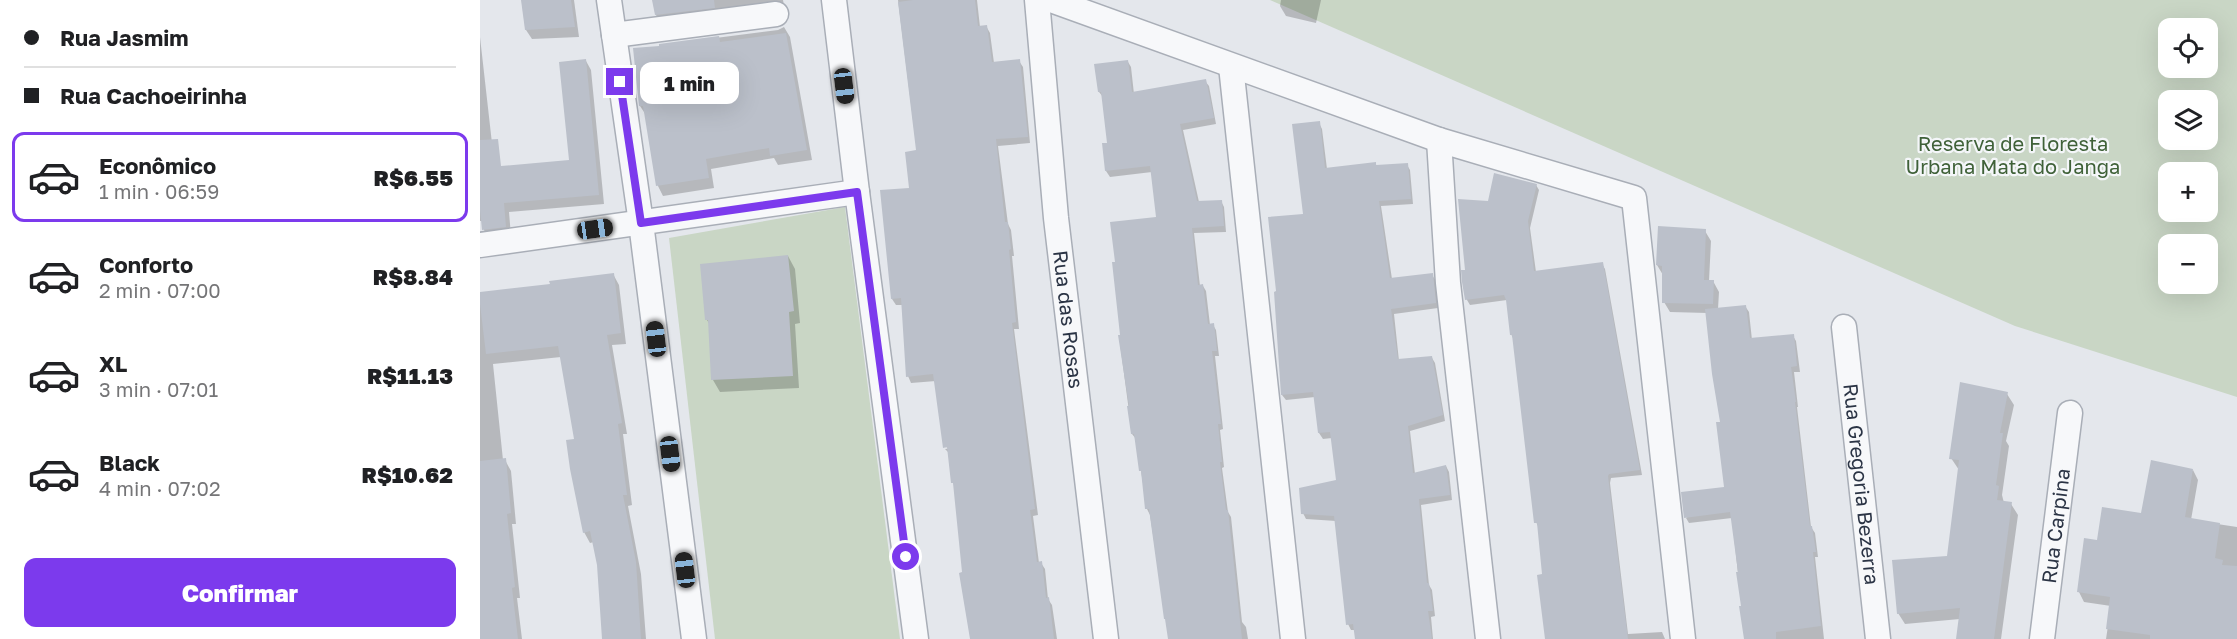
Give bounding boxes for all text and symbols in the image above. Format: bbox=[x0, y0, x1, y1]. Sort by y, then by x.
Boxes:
map controls bbox=[2158, 18, 2218, 294]
button: locate bbox=[2158, 18, 2218, 78]
text: Rua Jasmim bbox=[60, 24, 188, 51]
callout: 1 min bbox=[641, 61, 740, 103]
car bbox=[833, 67, 855, 105]
route end bbox=[606, 68, 633, 95]
text: 1 min bbox=[664, 71, 715, 95]
text: Rua Cachoeirinha bbox=[60, 82, 247, 109]
button: layers bbox=[2158, 90, 2218, 150]
park label: Reserva de Floresta Urbana Mata do Janga bbox=[1906, 131, 2120, 178]
icon: car bbox=[27, 150, 81, 204]
text: Econômico bbox=[99, 152, 216, 179]
button: + bbox=[2158, 162, 2218, 222]
text: R$6.55 bbox=[374, 164, 453, 191]
text: 1 min · 06:59 bbox=[99, 179, 219, 203]
car bbox=[576, 218, 614, 240]
button: − bbox=[2158, 234, 2218, 294]
icon: car bbox=[27, 249, 81, 303]
street label: Rua das Rosas bbox=[1049, 249, 1089, 390]
text: Conforto bbox=[99, 251, 193, 278]
text: R$8.84 bbox=[373, 263, 453, 290]
text: 2 min · 07:00 bbox=[99, 278, 221, 302]
car bbox=[645, 320, 667, 358]
icon: car bbox=[27, 348, 81, 402]
text: XL bbox=[99, 350, 127, 377]
text: R$11.13 bbox=[367, 362, 453, 389]
text: 3 min · 07:01 bbox=[99, 377, 218, 401]
street label: Rua Gregoria Bezerra bbox=[1839, 382, 1885, 586]
car bbox=[659, 435, 681, 473]
icon: car bbox=[27, 447, 81, 501]
text: Black bbox=[99, 449, 160, 476]
text: R$10.62 bbox=[362, 461, 453, 488]
street label: Rua Carpina bbox=[2036, 467, 2074, 585]
text: 4 min · 07:02 bbox=[99, 476, 221, 500]
route start bbox=[892, 543, 919, 570]
car bbox=[674, 551, 696, 589]
button: Confirmar bbox=[24, 558, 456, 627]

